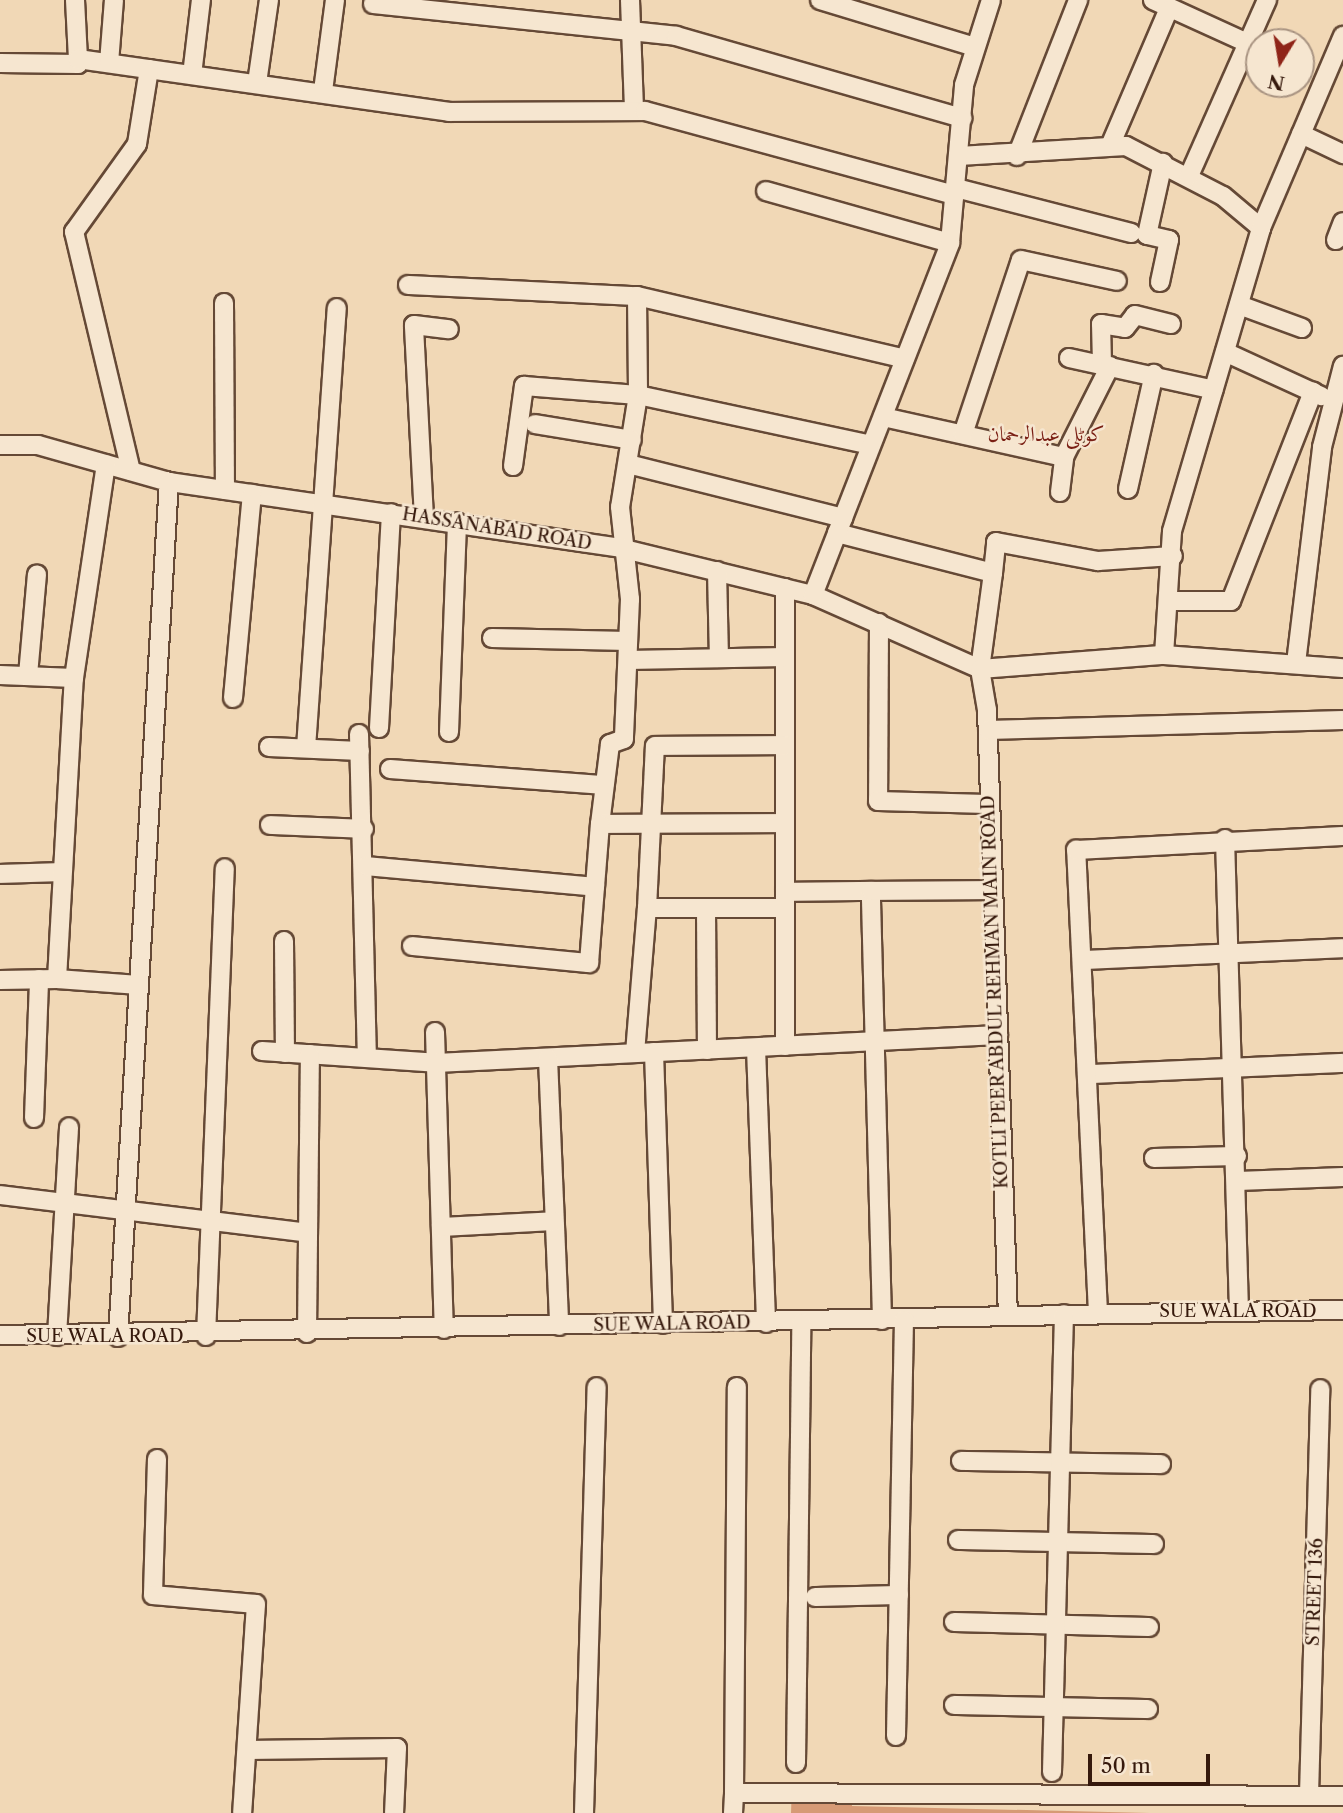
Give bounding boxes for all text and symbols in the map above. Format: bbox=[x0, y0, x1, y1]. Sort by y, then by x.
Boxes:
north arrow bbox=[1245, 28, 1315, 98]
text: N bbox=[1266, 69, 1287, 95]
district label: کوٹلی عبدالرحمان bbox=[987, 421, 1105, 447]
street label: HASSANABAD ROAD bbox=[401, 503, 593, 555]
street label: KOTLI PEER ABDUL REHMAN MAIN ROAD bbox=[977, 794, 1013, 1190]
street label: SUE WALA ROAD bbox=[1159, 1300, 1317, 1322]
street label: SUE WALA ROAD bbox=[592, 1312, 752, 1336]
street label: SUE WALA ROAD bbox=[26, 1325, 184, 1347]
street label: STREET 136 bbox=[1302, 1537, 1328, 1647]
scale bar bbox=[1091, 1740, 1214, 1784]
text: 50 m bbox=[1101, 1753, 1151, 1778]

